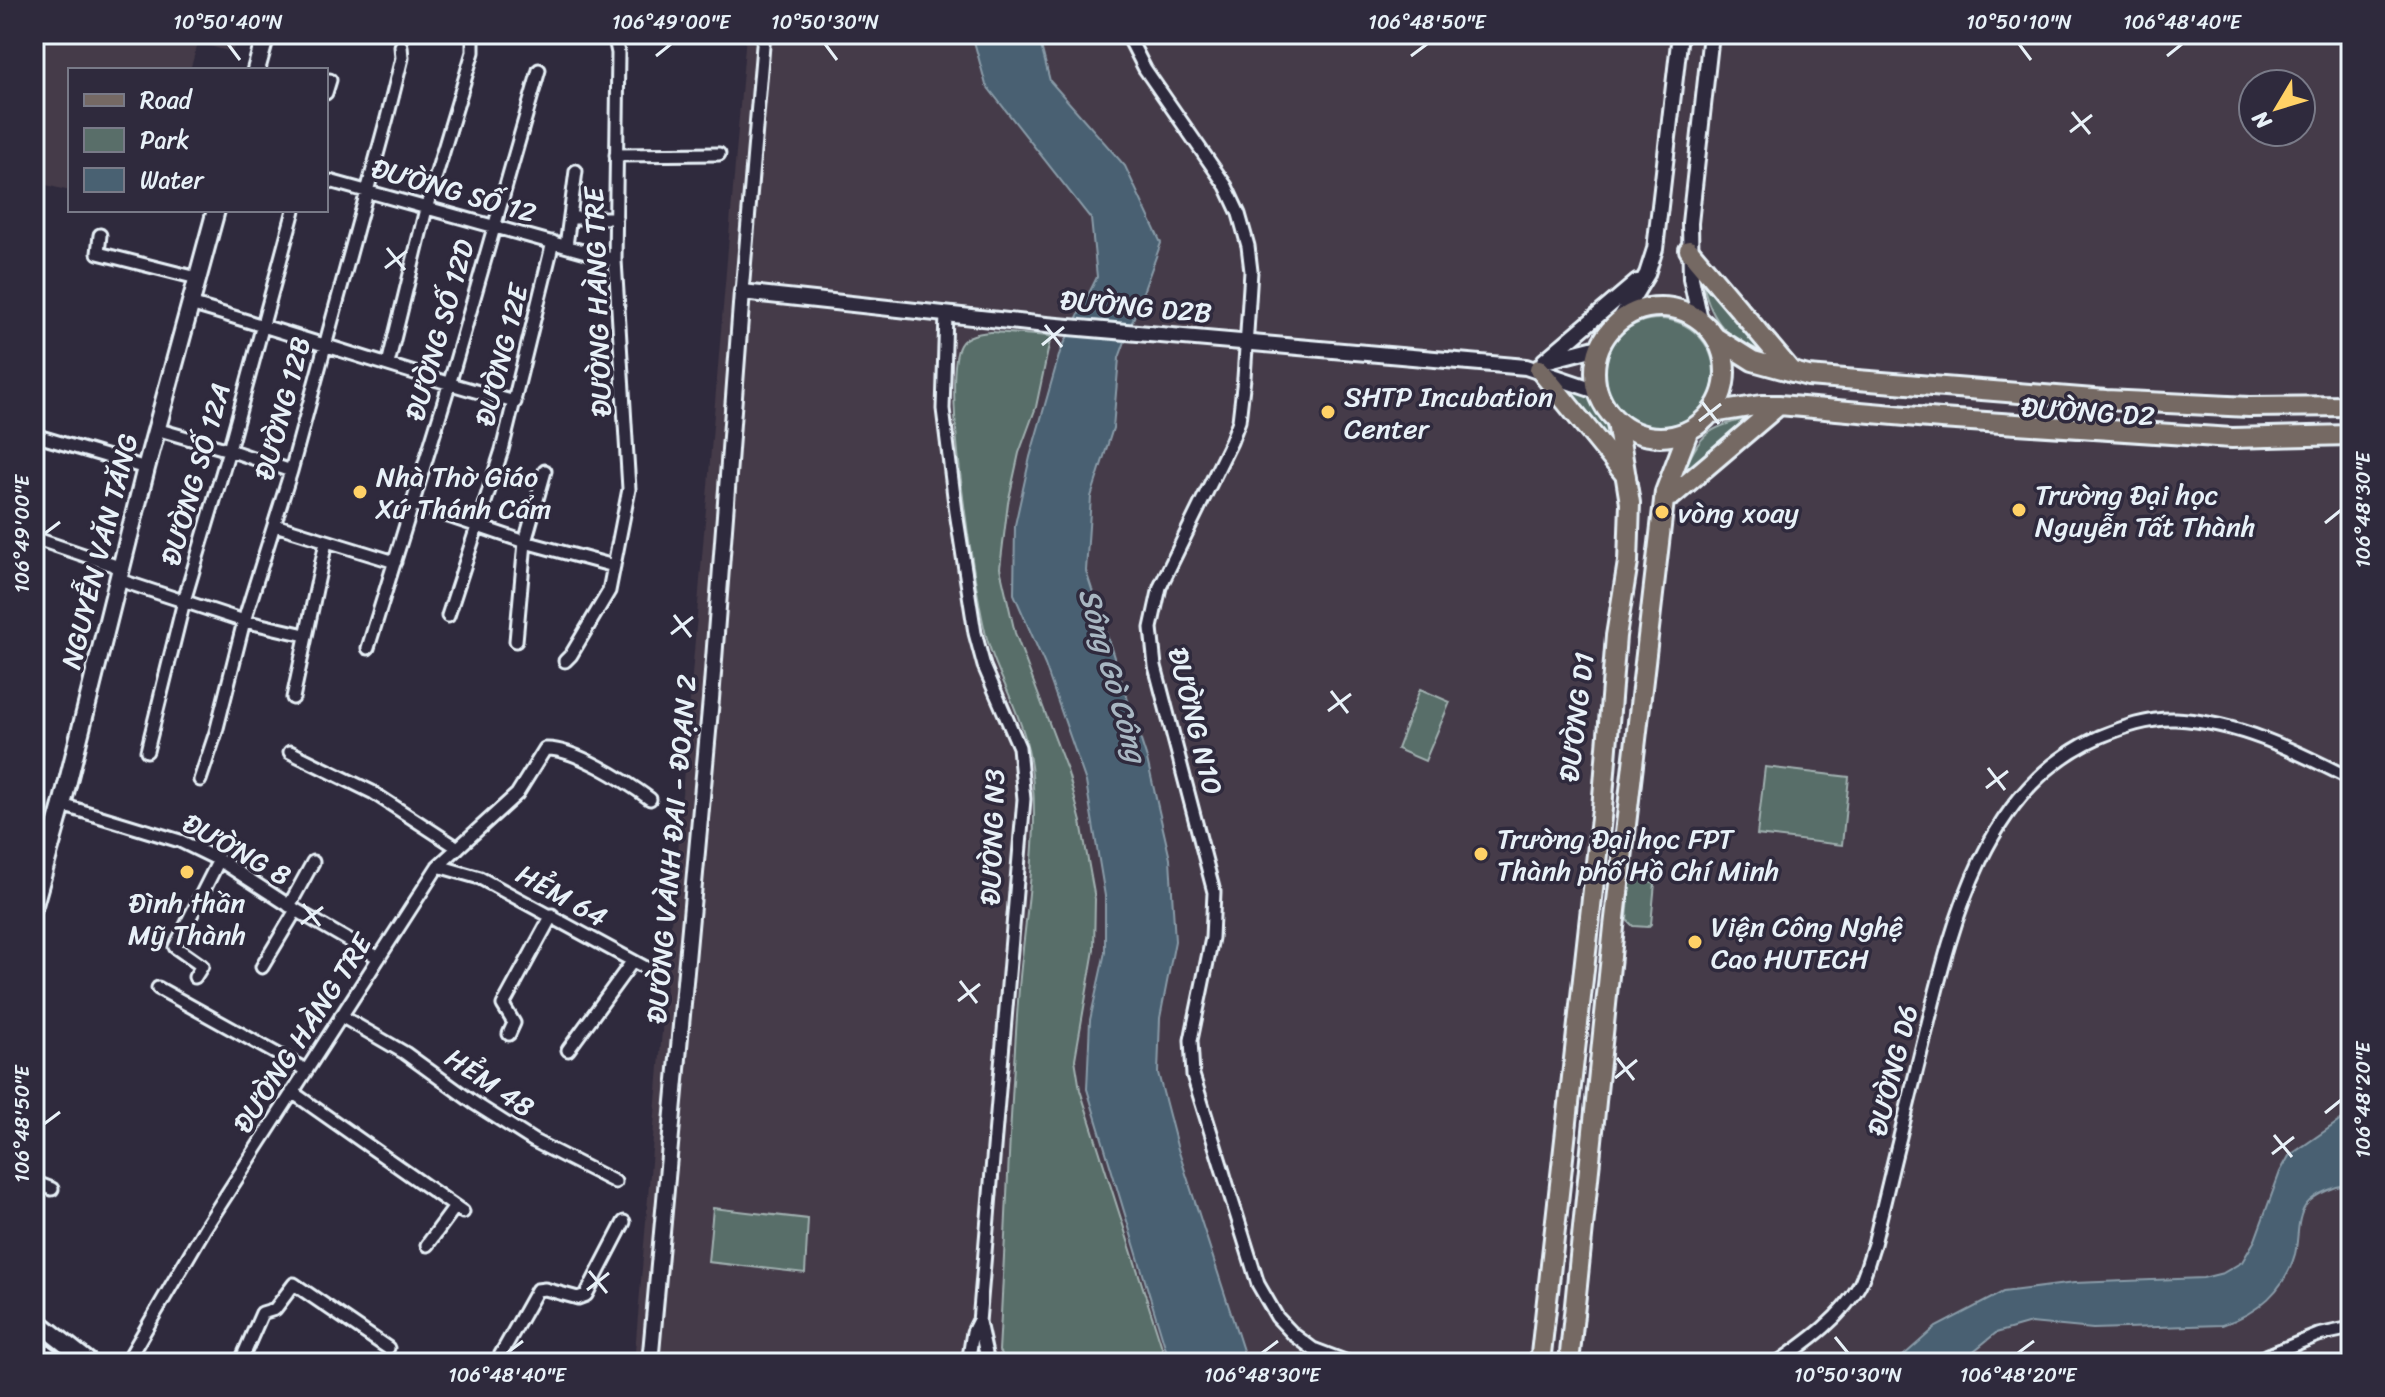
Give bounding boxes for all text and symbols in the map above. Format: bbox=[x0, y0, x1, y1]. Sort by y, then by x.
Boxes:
text: 10°50'40"N bbox=[173, 5, 283, 40]
text: 106°49'00"E bbox=[612, 5, 732, 40]
text: 10°50'30"N bbox=[771, 5, 879, 40]
text: 106°48'50"E bbox=[1368, 5, 1488, 40]
text: 10°50'10"N bbox=[1966, 5, 2072, 40]
text: 106°48'40"E bbox=[2123, 5, 2243, 40]
legend bbox=[68, 68, 328, 212]
north arrow bbox=[2237, 68, 2317, 148]
text: Road bbox=[140, 79, 194, 121]
text: N bbox=[2241, 101, 2282, 139]
text: Park bbox=[140, 119, 189, 161]
street label: ĐƯỜNG SỐ 12 bbox=[365, 144, 542, 237]
text: Water bbox=[140, 159, 205, 201]
street label: ĐƯỜNG HÀNG TRE bbox=[569, 185, 626, 418]
street label: ĐƯỜNG SỐ 12D bbox=[390, 233, 489, 427]
street label: ĐƯỜNG D2B bbox=[1058, 275, 1214, 338]
street label: ĐƯỜNG 12E bbox=[460, 277, 543, 431]
street label: ĐƯỜNG 12B bbox=[240, 331, 325, 486]
place label: SHTP Incubation Center bbox=[1344, 372, 1553, 453]
street label: ĐƯỜNG SỐ 12A bbox=[146, 377, 245, 571]
street label: ĐƯỜNG D2 bbox=[2019, 382, 2157, 441]
marker: SHTP Incubation Center bbox=[1319, 403, 1337, 421]
street label: NGUYỄN VĂN TĂNG bbox=[47, 428, 152, 674]
text: 106°48'30"E bbox=[2346, 450, 2381, 568]
place label: Nhà Thờ Giáo Xứ Thánh Cẩm bbox=[375, 452, 551, 533]
place label: Trường Đại học Nguyễn Tất Thành bbox=[2035, 470, 2256, 551]
text: 106°49'00"E bbox=[5, 473, 40, 593]
marker: Nhà Thờ Giáo Xứ Thánh Cẩm bbox=[351, 483, 369, 501]
place label: vòng xoay bbox=[1678, 488, 1799, 537]
marker: Trường Đại học Nguyễn Tất Thành bbox=[2010, 501, 2028, 519]
marker: vòng xoay bbox=[1653, 503, 1671, 521]
water label: Sông Gò Công bbox=[1062, 581, 1164, 771]
street label: ĐƯỜNG N10 bbox=[1154, 642, 1238, 800]
street label: ĐƯỜNG D1 bbox=[1544, 650, 1609, 785]
street label: ĐƯỜNG VÀNH ĐAI - ĐOẠN 2 bbox=[632, 672, 711, 1026]
street label: ĐƯỜNG N3 bbox=[966, 768, 1019, 906]
street label: ĐƯỜNG 8 bbox=[173, 799, 300, 900]
place label: Trường Đại học FPT Thành phố Hồ Chí Minh bbox=[1497, 814, 1779, 895]
marker: Trường Đại học FPT Thành phố Hồ Chí Minh bbox=[1472, 845, 1490, 863]
street label: HẺM 64 bbox=[507, 850, 617, 941]
marker: Đình thần Mỹ Thành bbox=[178, 863, 196, 881]
place label: Đình thần Mỹ Thành bbox=[128, 878, 246, 959]
place label: Viện Công Nghệ Cao HUTECH bbox=[1711, 902, 1904, 983]
street label: ĐƯỜNG HÀNG TRE bbox=[219, 922, 386, 1143]
marker: Viện Công Nghệ Cao HUTECH bbox=[1686, 933, 1704, 951]
street label: ĐƯỜNG D6 bbox=[1853, 999, 1932, 1141]
street label: HẺM 48 bbox=[435, 1034, 545, 1131]
text: 106°48'20"E bbox=[2346, 1040, 2381, 1158]
text: 106°48'50"E bbox=[5, 1063, 40, 1183]
text: 106°48'40"E bbox=[448, 1358, 568, 1393]
text: 106°48'30"E bbox=[1204, 1358, 1322, 1393]
text: 10°50'30"N bbox=[1794, 1358, 1902, 1393]
text: 106°48'20"E bbox=[1960, 1358, 2078, 1393]

